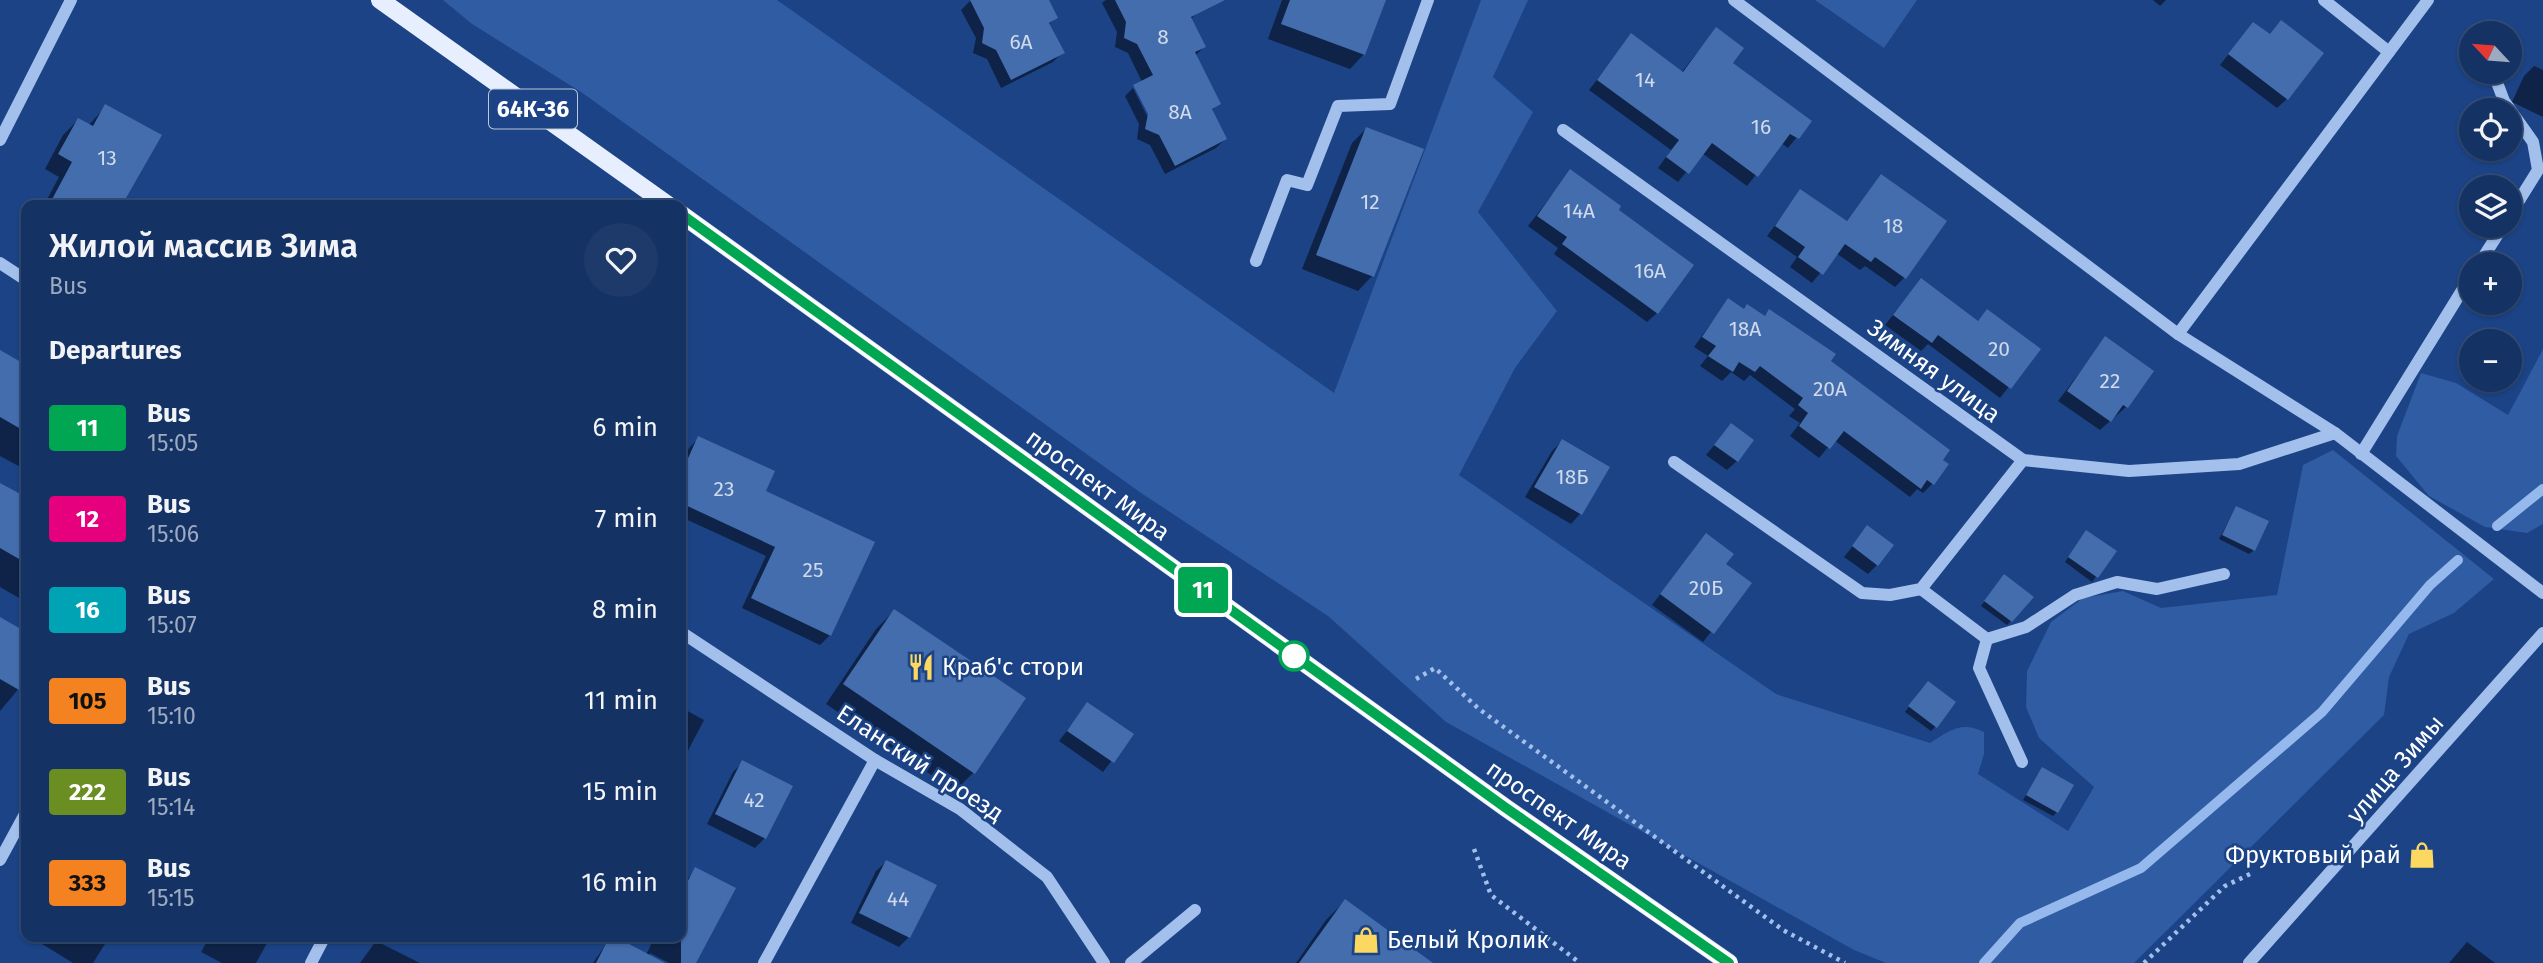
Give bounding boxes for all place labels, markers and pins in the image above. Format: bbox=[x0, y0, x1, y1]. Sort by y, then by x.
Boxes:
unlabelled marker bbox=[1279, 641, 1309, 671]
restaurant icon: Краб'с стори bbox=[906, 652, 936, 682]
place label: Краб'с стори bbox=[942, 653, 1084, 681]
shop icon: Фруктовый рай bbox=[2407, 840, 2437, 870]
place label: Фруктовый рай bbox=[2225, 841, 2401, 869]
shop icon: Белый Кролик bbox=[1351, 925, 1381, 955]
place label: Белый Кролик bbox=[1387, 926, 1549, 954]

